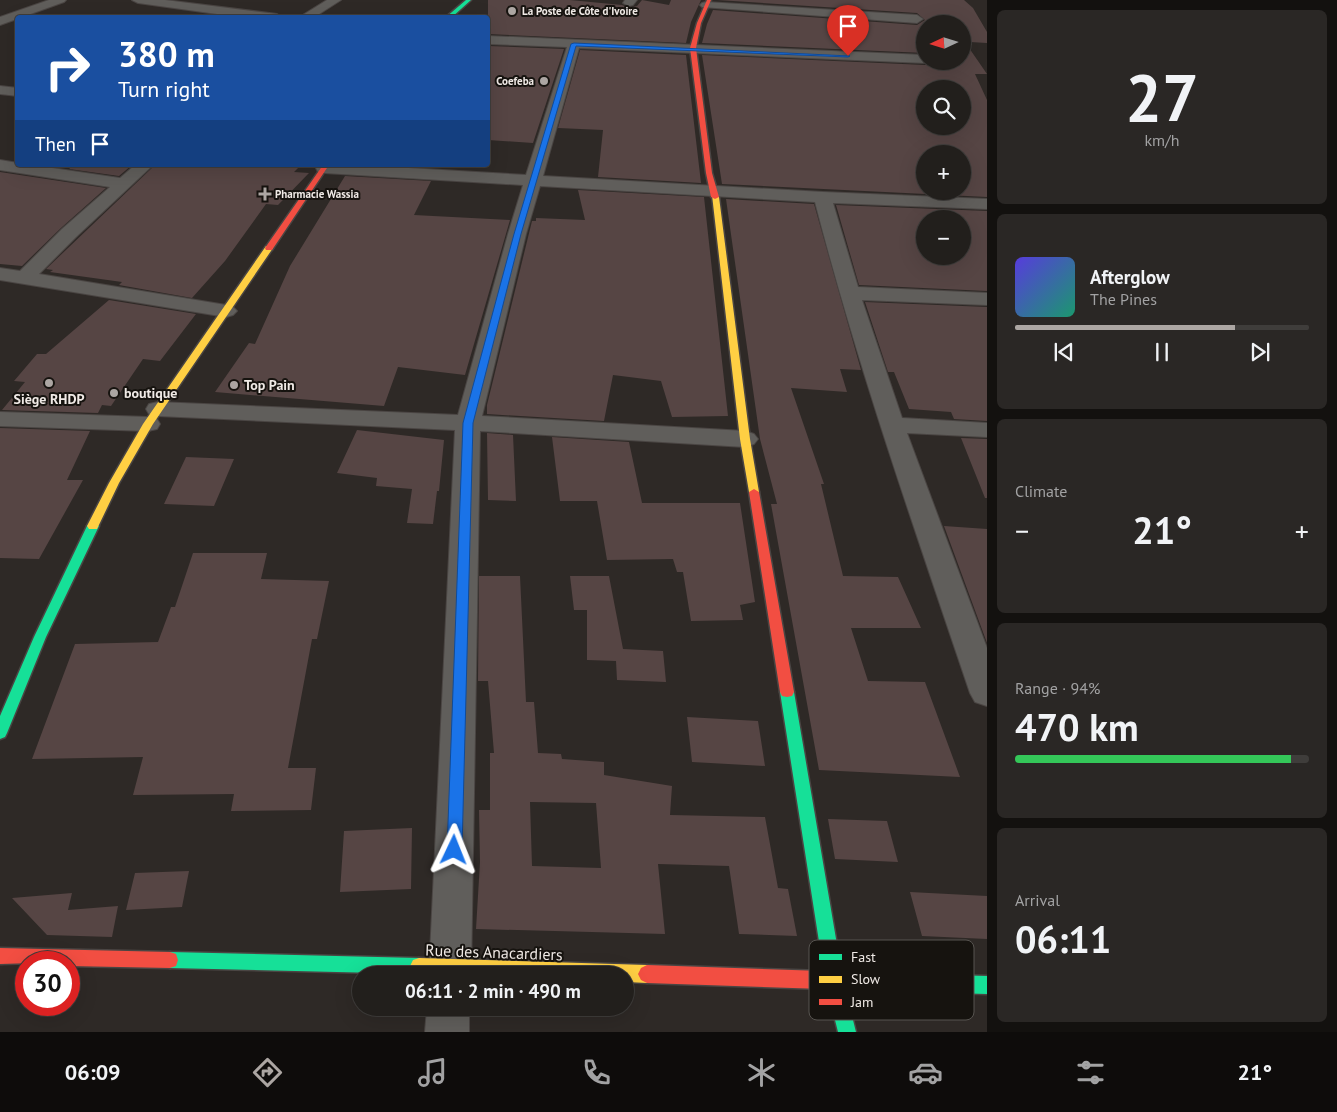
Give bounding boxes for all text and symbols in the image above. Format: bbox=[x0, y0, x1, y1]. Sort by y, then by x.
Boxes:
place label: La Poste de Côte d'Ivoire bbox=[522, 4, 638, 18]
marker: La Poste de Côte d'Ivoire bbox=[506, 5, 518, 17]
pin bbox=[827, 5, 869, 56]
icon: arrive bbox=[834, 12, 862, 40]
north arrow bbox=[916, 15, 971, 70]
map controls bbox=[916, 15, 971, 265]
text: 380 m bbox=[118, 31, 215, 77]
icon: right bbox=[35, 35, 100, 100]
text: 27 bbox=[1125, 55, 1199, 139]
place label: Coefeba bbox=[496, 74, 534, 88]
text: Turn right bbox=[118, 75, 210, 103]
marker: Coefeba bbox=[538, 75, 550, 87]
button: search bbox=[916, 80, 971, 135]
icon: arrive bbox=[86, 130, 114, 158]
text: km/h bbox=[1144, 130, 1180, 150]
text: Then bbox=[35, 132, 76, 156]
button: + bbox=[916, 145, 971, 200]
place label: Pharmacie Wassia bbox=[275, 187, 359, 201]
marker: Pharmacie Wassia bbox=[259, 188, 271, 200]
button: − bbox=[916, 210, 971, 265]
text: Afterglow bbox=[1090, 265, 1170, 289]
text: The Pines bbox=[1090, 289, 1157, 309]
icon: previous bbox=[1050, 338, 1078, 366]
icon: pause bbox=[1148, 338, 1176, 366]
icon: next bbox=[1246, 338, 1274, 366]
place label: Top Pain bbox=[244, 376, 295, 394]
marker: Siège RHDP bbox=[43, 377, 55, 389]
marker: Top Pain bbox=[228, 379, 240, 391]
place label: boutique bbox=[124, 384, 177, 402]
marker: boutique bbox=[108, 387, 120, 399]
place label: Siège RHDP bbox=[14, 390, 85, 408]
text: Climate bbox=[1015, 481, 1067, 501]
text: 21° bbox=[1132, 505, 1192, 554]
text: − bbox=[1015, 512, 1029, 549]
text: + bbox=[1295, 512, 1309, 549]
text: Range · 94% bbox=[1015, 678, 1100, 698]
text: 470 km bbox=[1015, 702, 1139, 751]
position arrow bbox=[427, 823, 479, 875]
text: Arrival bbox=[1015, 890, 1060, 910]
text: 06:11 bbox=[1015, 914, 1111, 963]
street label: Rue des Anacardiers bbox=[425, 940, 563, 964]
legend bbox=[809, 940, 974, 1020]
text: Fast bbox=[851, 948, 876, 966]
speed limit sign: 30 bbox=[15, 951, 80, 1016]
text: Slow bbox=[851, 970, 881, 988]
text: 06:11 · 2 min · 490 m bbox=[405, 979, 581, 1003]
text: Jam bbox=[850, 993, 873, 1011]
icon: directions bbox=[250, 1055, 285, 1090]
icon: music bbox=[415, 1055, 450, 1090]
icon: phone bbox=[579, 1055, 614, 1090]
icon: climate bbox=[744, 1055, 779, 1090]
icon: car bbox=[908, 1055, 943, 1090]
icon: filters bbox=[1073, 1055, 1108, 1090]
text: 06:09 bbox=[65, 1058, 121, 1086]
text: 21° bbox=[1238, 1058, 1272, 1086]

